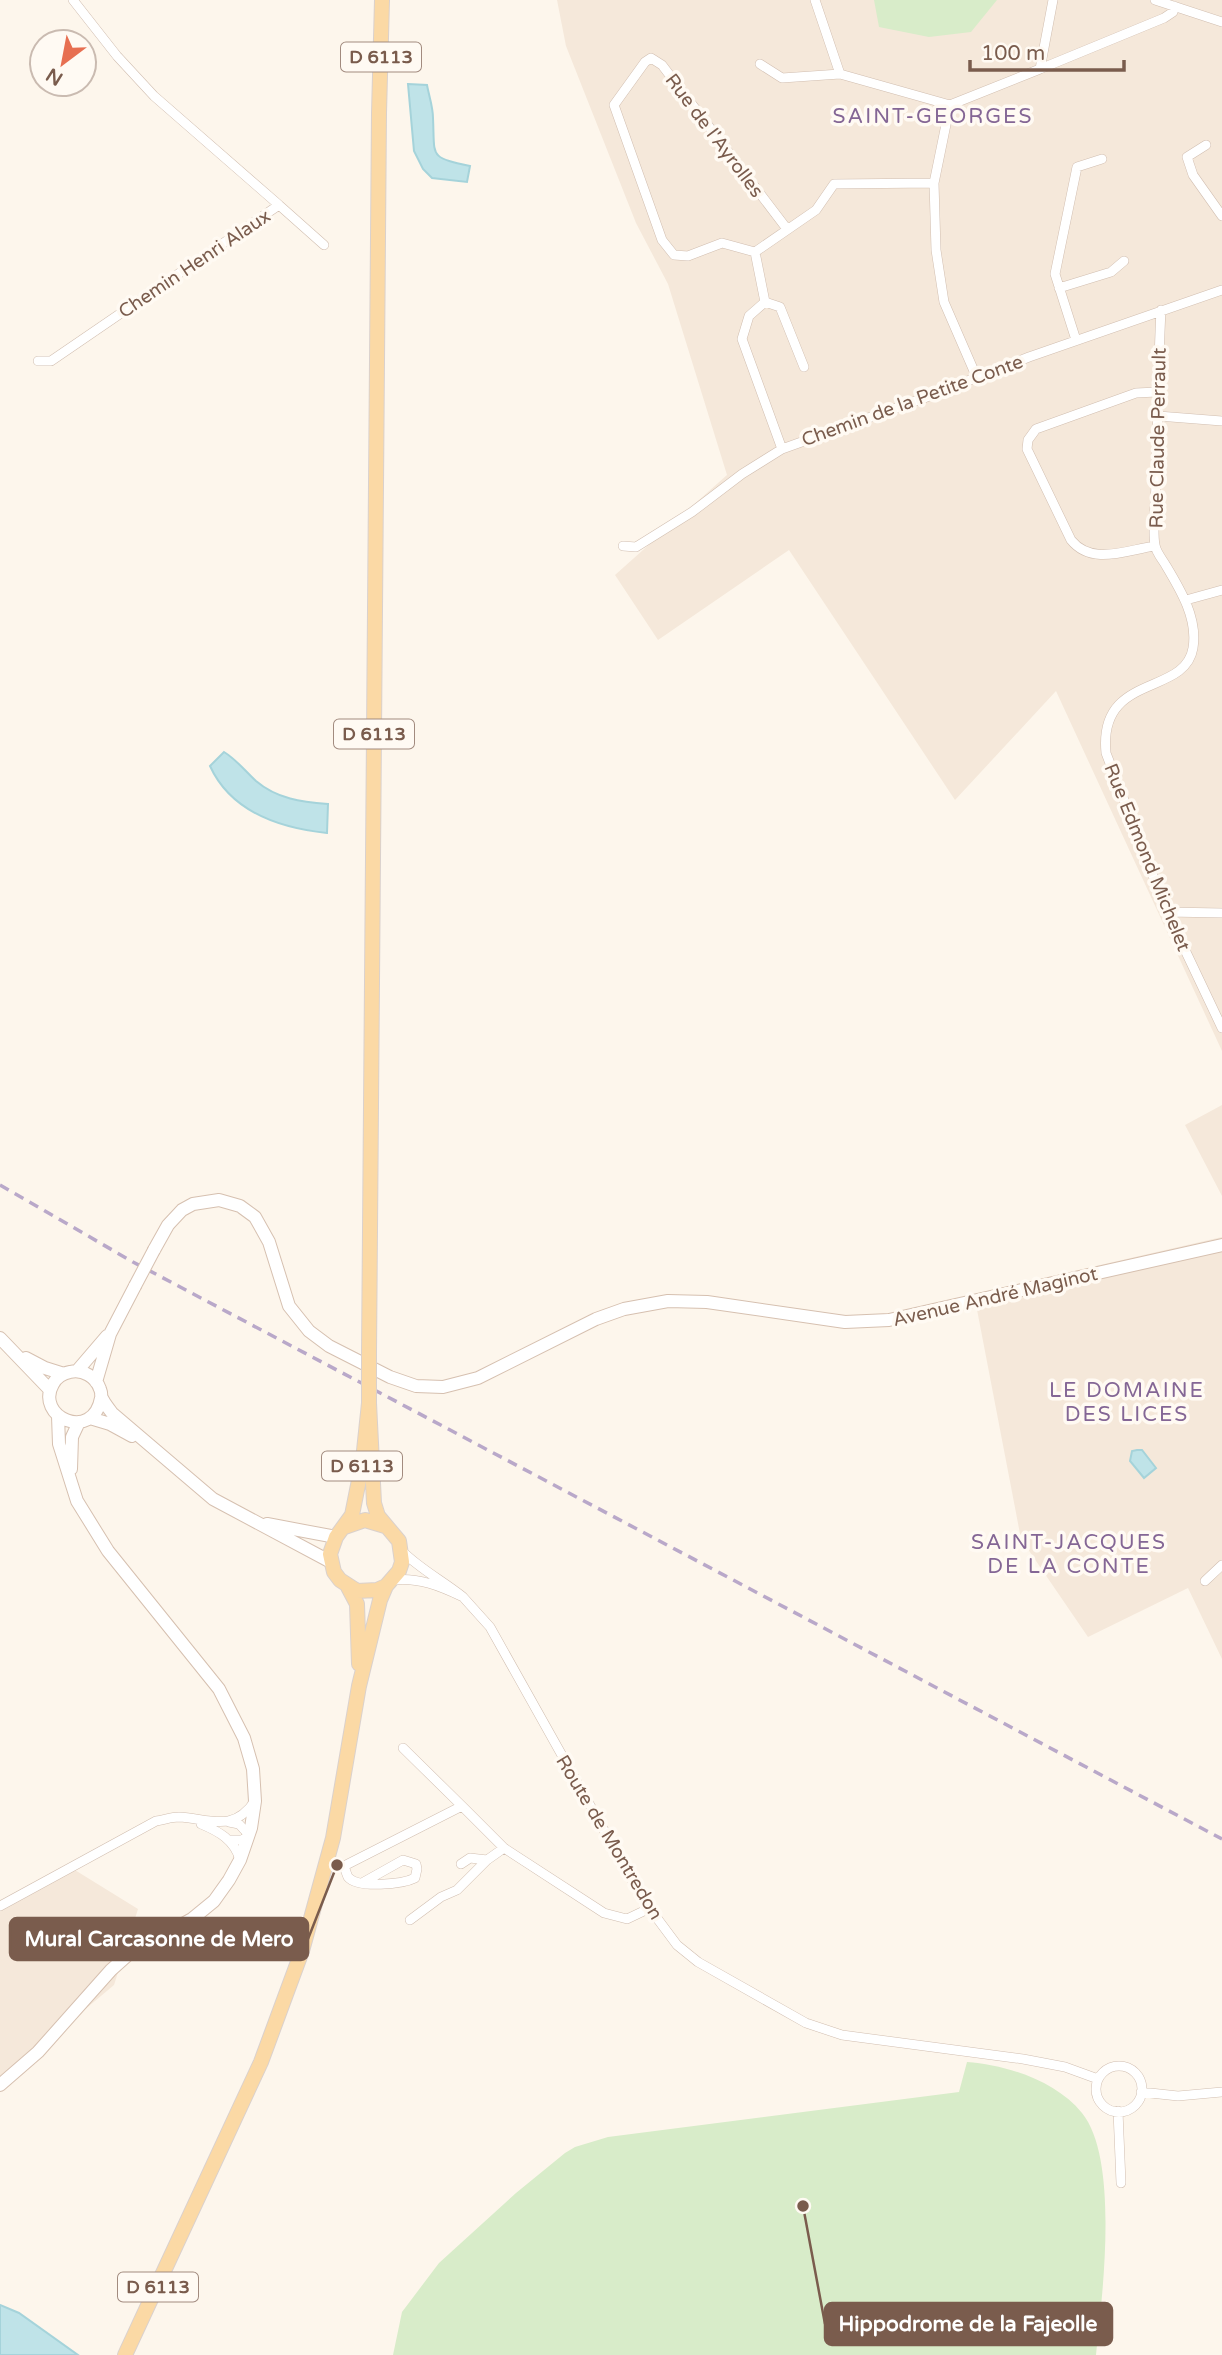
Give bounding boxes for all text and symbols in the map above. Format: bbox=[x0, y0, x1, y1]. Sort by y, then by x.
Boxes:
north arrow bbox=[28, 28, 98, 98]
scale bar bbox=[970, 28, 1124, 72]
text: 100 m bbox=[981, 41, 1045, 66]
road number: D 6113 bbox=[341, 42, 421, 72]
text: N bbox=[42, 63, 67, 90]
street label: Rue de l'Ayrolles bbox=[661, 69, 768, 202]
district label: SAINT-GEORGES bbox=[833, 104, 1033, 129]
street label: Chemin Henri Alaux bbox=[114, 205, 275, 323]
street label: Rue Claude Perrault bbox=[1145, 348, 1171, 528]
street label: Chemin de la Petite Conte bbox=[799, 351, 1026, 451]
road number: D 6113 bbox=[334, 720, 414, 748]
street label: Rue Edmond Michelet bbox=[1099, 760, 1195, 954]
street label: Avenue André Maginot bbox=[891, 1263, 1100, 1331]
district label: LE DOMAINE DES LICES bbox=[1049, 1378, 1205, 1427]
road number: D 6113 bbox=[322, 1451, 402, 1480]
district label: SAINT-JACQUES DE LA CONTE bbox=[971, 1530, 1167, 1579]
street label: Route de Montredon bbox=[551, 1751, 667, 1924]
callout: Mural Carcasonne de Mero bbox=[10, 1918, 308, 1960]
text: Mural Carcasonne de Mero bbox=[24, 1927, 294, 1952]
road number: D 6113 bbox=[118, 2272, 198, 2302]
callout: Hippodrome de la Fajeolle bbox=[825, 2303, 1112, 2345]
text: Hippodrome de la Fajeolle bbox=[839, 2312, 1098, 2337]

